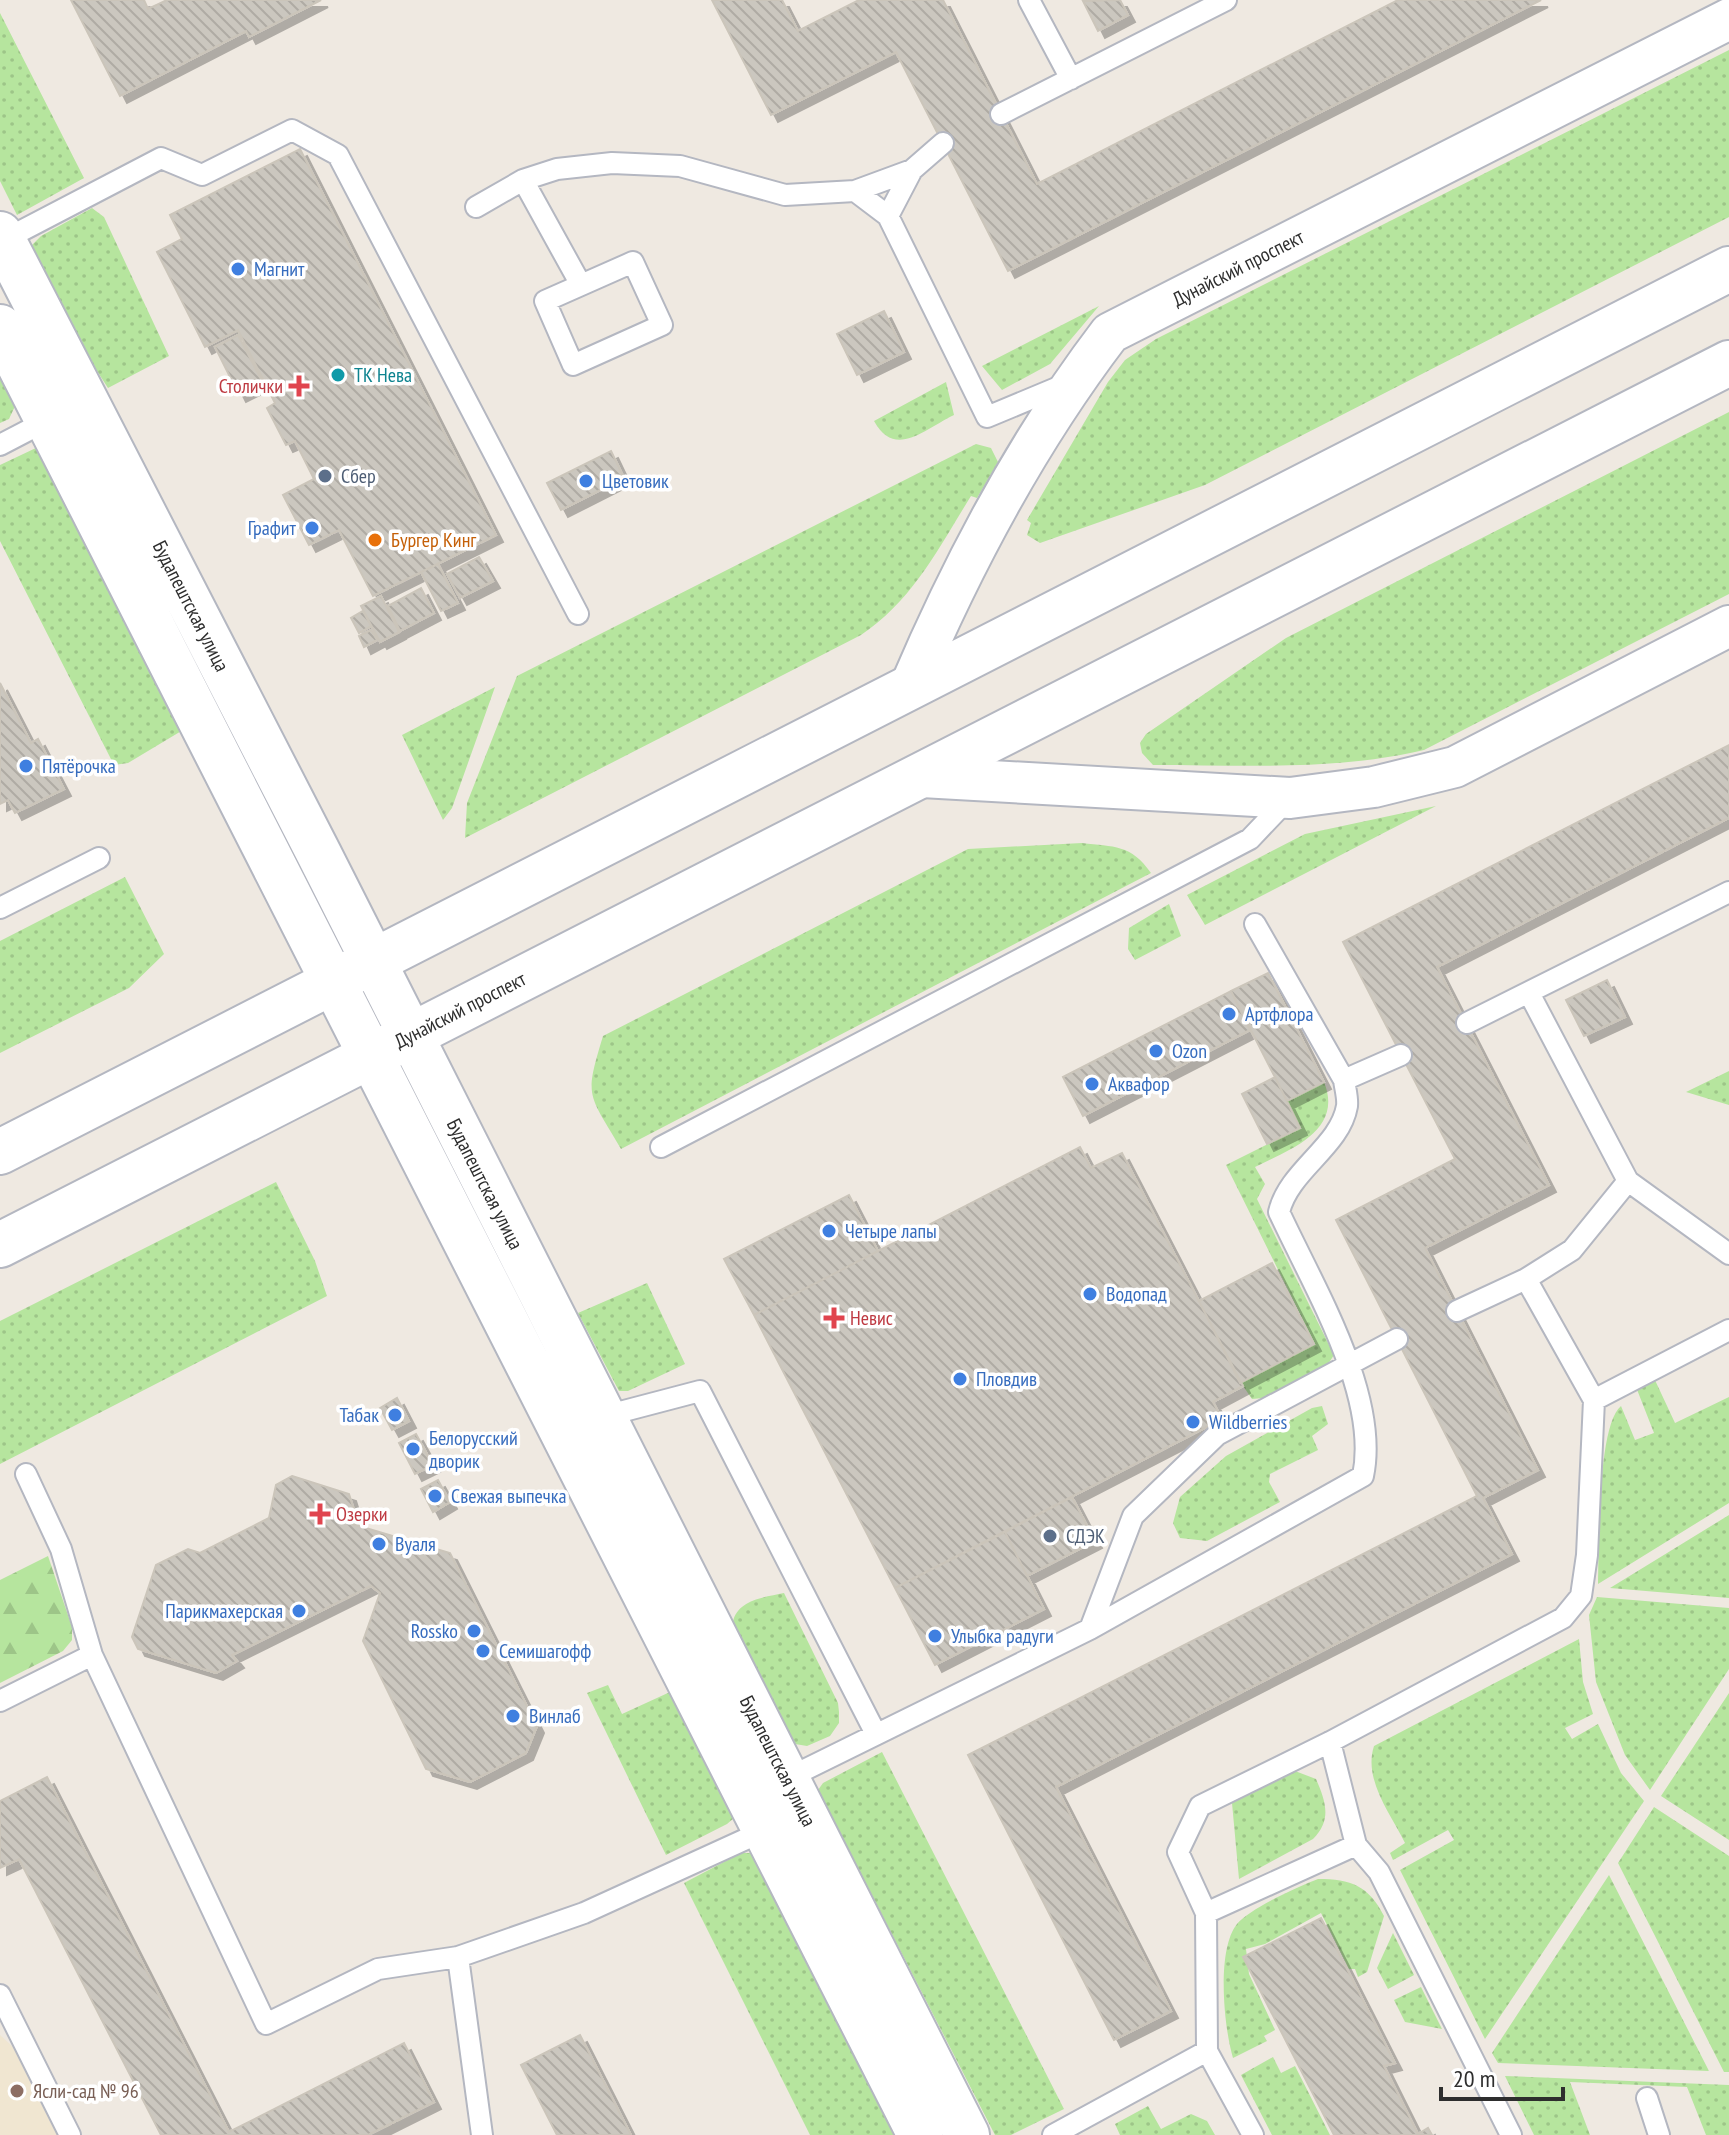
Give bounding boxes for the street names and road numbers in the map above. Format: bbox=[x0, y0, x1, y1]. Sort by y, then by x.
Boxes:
street label: Дунайский проспект bbox=[1168, 223, 1309, 312]
street label: Будапештская улица bbox=[147, 536, 235, 676]
street label: Дунайский проспект bbox=[390, 965, 531, 1054]
street label: Будапештская улица bbox=[441, 1114, 529, 1254]
street label: Будапештская улица bbox=[734, 1691, 822, 1831]

